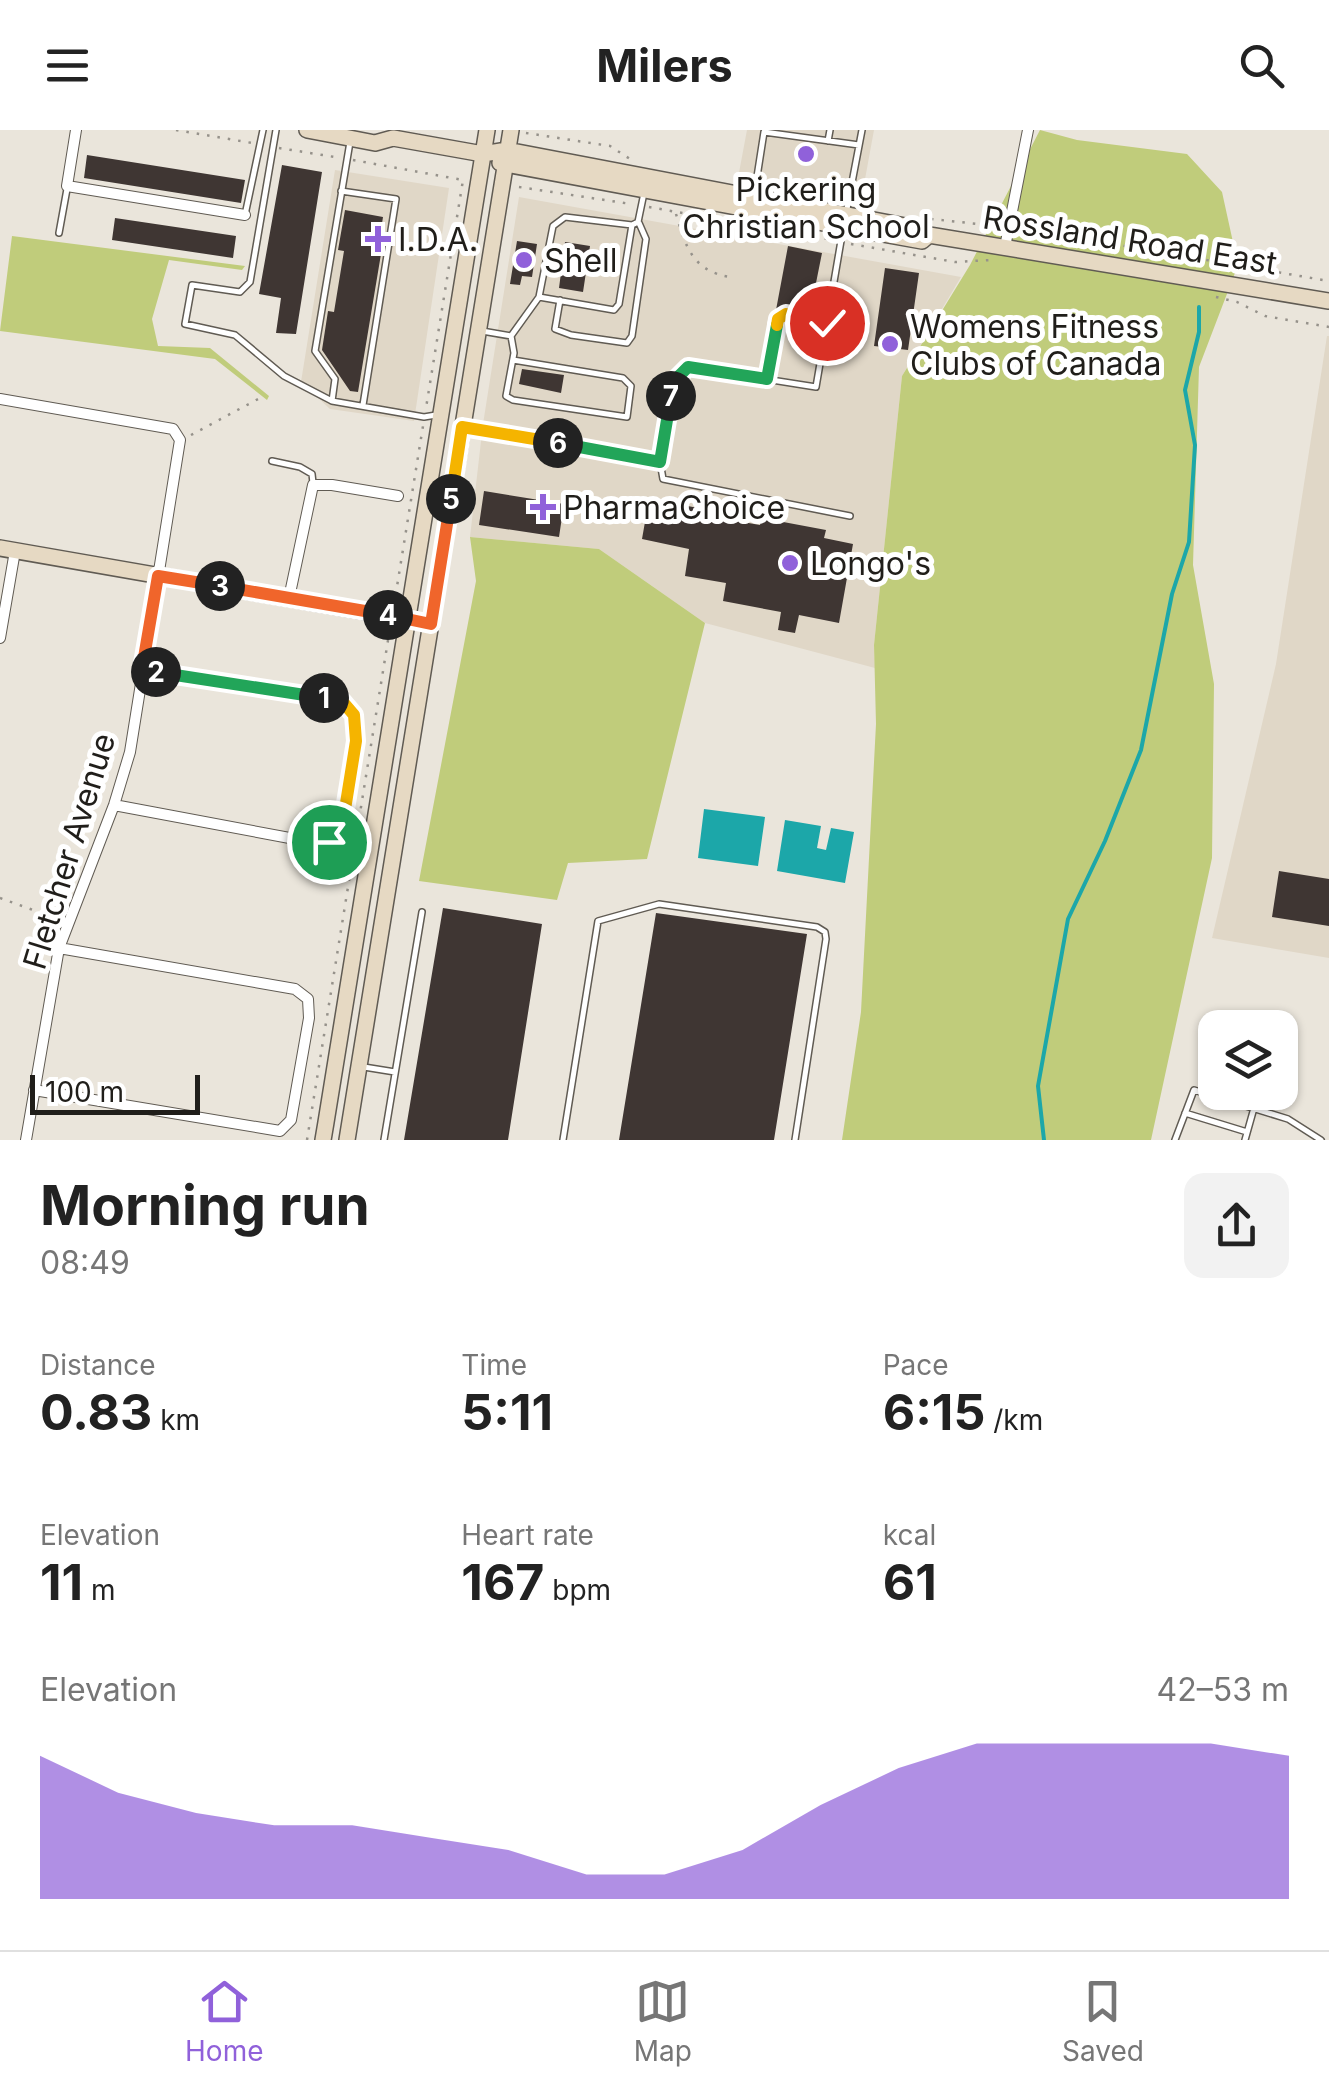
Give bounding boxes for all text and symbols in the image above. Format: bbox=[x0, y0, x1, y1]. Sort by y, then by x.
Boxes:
icon: menu bbox=[40, 38, 95, 93]
text: Milers bbox=[596, 38, 733, 93]
icon: search bbox=[1234, 38, 1289, 93]
marker: Pickering Christian School bbox=[795, 143, 817, 165]
place label: Pickering Christian School bbox=[682, 170, 930, 246]
street label: Rossland Road East bbox=[980, 198, 1280, 282]
place label: I.D.A. bbox=[398, 220, 478, 259]
marker: I.D.A. bbox=[367, 228, 389, 250]
place label: Shell bbox=[544, 241, 618, 280]
marker: Shell bbox=[513, 249, 535, 271]
pin bbox=[785, 281, 870, 366]
icon: check bbox=[800, 296, 855, 351]
place label: Womens Fitness Clubs of Canada bbox=[910, 307, 1161, 383]
marker: Womens Fitness Clubs of Canada bbox=[879, 333, 901, 355]
pin: 7 bbox=[646, 371, 696, 421]
text: 7 bbox=[663, 379, 679, 413]
pin: 6 bbox=[533, 418, 583, 468]
text: 6 bbox=[549, 426, 567, 460]
pin: 5 bbox=[426, 474, 476, 524]
text: 5 bbox=[442, 482, 460, 516]
place label: PharmaChoice bbox=[563, 488, 785, 527]
marker: PharmaChoice bbox=[532, 496, 554, 518]
place label: Longo's bbox=[810, 544, 931, 583]
marker: Longo's bbox=[779, 552, 801, 574]
pin: 3 bbox=[195, 561, 245, 611]
text: 3 bbox=[211, 569, 229, 603]
pin: 4 bbox=[363, 590, 413, 640]
text: 4 bbox=[379, 598, 397, 632]
pin: 2 bbox=[131, 647, 181, 697]
text: 2 bbox=[147, 655, 165, 689]
pin: 1 bbox=[299, 673, 349, 723]
text: 1 bbox=[318, 681, 330, 715]
street label: Fletcher Avenue bbox=[15, 728, 123, 974]
pin bbox=[287, 800, 372, 885]
icon: arrive bbox=[302, 815, 357, 870]
map controls bbox=[1198, 1010, 1298, 1110]
button: layers bbox=[1198, 1010, 1298, 1110]
scale bar bbox=[30, 1070, 200, 1114]
text: 100 m bbox=[45, 1075, 124, 1109]
text: Morning run bbox=[40, 1172, 370, 1238]
button: share bbox=[1184, 1173, 1289, 1278]
text: 08:49 bbox=[40, 1243, 130, 1282]
text: Distance bbox=[40, 1348, 156, 1382]
text: Time bbox=[461, 1348, 527, 1382]
text: Pace bbox=[883, 1348, 949, 1382]
text: 0.83 bbox=[40, 1382, 152, 1442]
text: 5:11 bbox=[461, 1382, 553, 1442]
text: 6:15 bbox=[883, 1382, 985, 1442]
text: km bbox=[152, 1403, 200, 1437]
text: /km bbox=[985, 1403, 1043, 1437]
text: Elevation bbox=[40, 1518, 160, 1552]
text: Heart rate bbox=[461, 1518, 594, 1552]
text: kcal bbox=[883, 1518, 936, 1552]
text: 11 bbox=[40, 1552, 83, 1612]
text: 167 bbox=[461, 1552, 544, 1612]
text: 61 bbox=[883, 1552, 937, 1612]
text: m bbox=[83, 1573, 116, 1607]
text: bpm bbox=[544, 1573, 611, 1607]
text: Elevation bbox=[40, 1670, 177, 1709]
text: 42–53 m bbox=[1157, 1670, 1289, 1709]
tab: Home bbox=[185, 1974, 264, 2068]
tab: Map bbox=[634, 1974, 692, 2068]
tab: Saved bbox=[1062, 1974, 1144, 2068]

